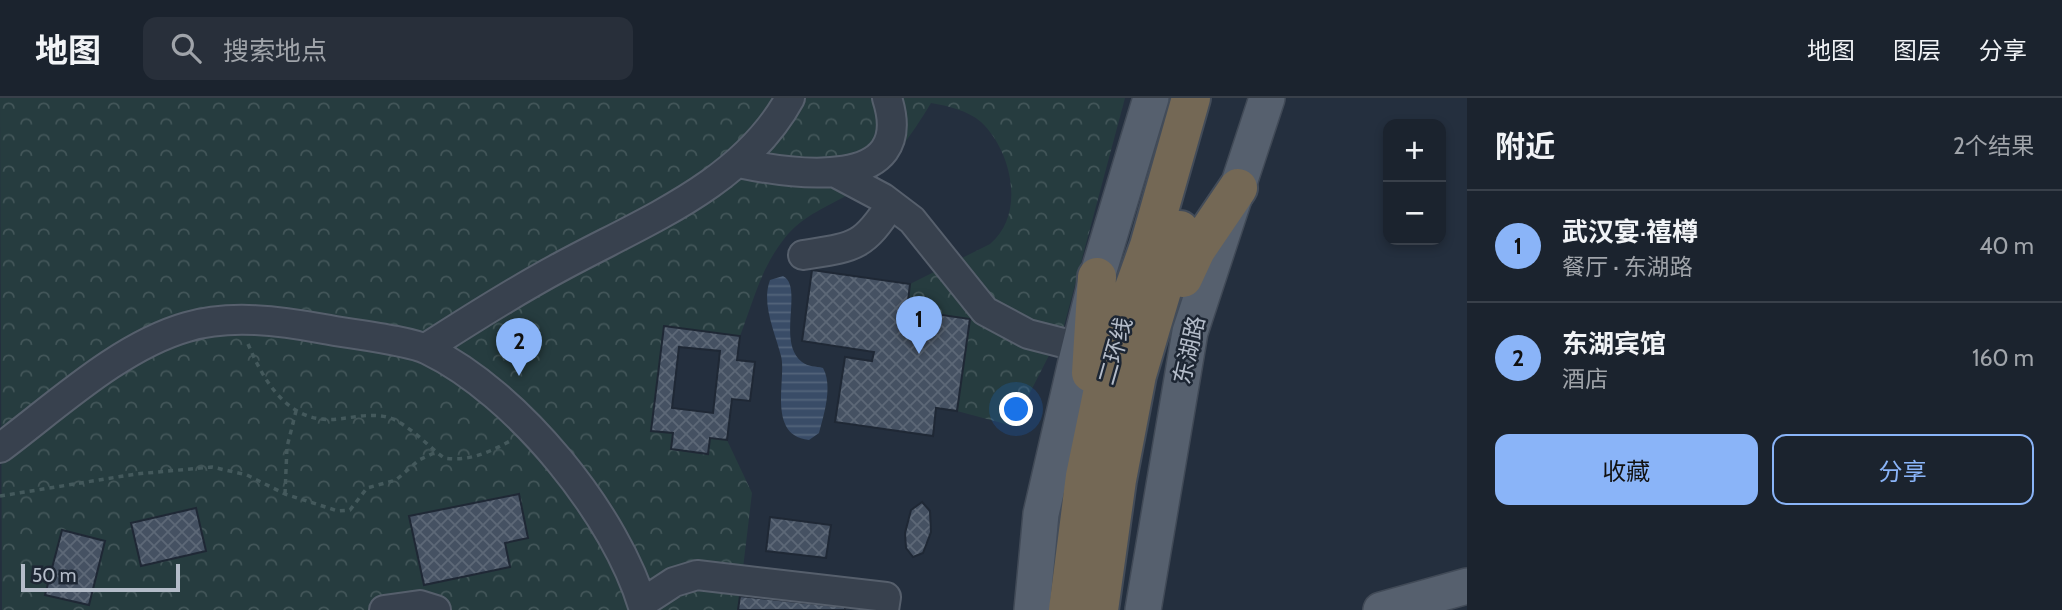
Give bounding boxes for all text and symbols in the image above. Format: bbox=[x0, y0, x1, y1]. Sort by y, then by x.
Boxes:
search box bbox=[143, 17, 633, 80]
icon: search bbox=[167, 29, 205, 67]
text: 地图 bbox=[35, 30, 101, 70]
text: 搜索地点 bbox=[223, 35, 327, 67]
text: 地图 bbox=[1807, 36, 1855, 65]
text: 图层 bbox=[1893, 36, 1941, 65]
text: 分享 bbox=[1979, 36, 2027, 65]
map controls bbox=[1383, 119, 1446, 245]
button: + bbox=[1383, 119, 1446, 182]
text: 附近 bbox=[1495, 128, 1555, 165]
text: 2个结果 bbox=[1953, 132, 2034, 160]
button: − bbox=[1383, 182, 1446, 245]
text: 武汉宴·禧樽 bbox=[1562, 216, 1698, 248]
text: 1 bbox=[1514, 232, 1522, 260]
text: 40 m bbox=[1979, 232, 2034, 260]
text: 餐厅 · 东湖路 bbox=[1562, 253, 1693, 281]
pin: 1 bbox=[896, 296, 942, 354]
street label: 东湖路 bbox=[1168, 313, 1210, 387]
street label: 二环线 bbox=[1092, 314, 1138, 388]
pin: 2 bbox=[496, 318, 542, 376]
text: 东湖宾馆 bbox=[1562, 328, 1666, 360]
text: 2 bbox=[1512, 344, 1524, 372]
text: 160 m bbox=[1972, 344, 2034, 372]
text: 酒店 bbox=[1562, 365, 1608, 393]
your location bbox=[999, 392, 1033, 426]
button: 收藏 bbox=[1495, 434, 1758, 505]
button: 分享 bbox=[1772, 434, 2034, 505]
scale bar bbox=[21, 561, 180, 593]
text: 50 m bbox=[32, 564, 76, 587]

